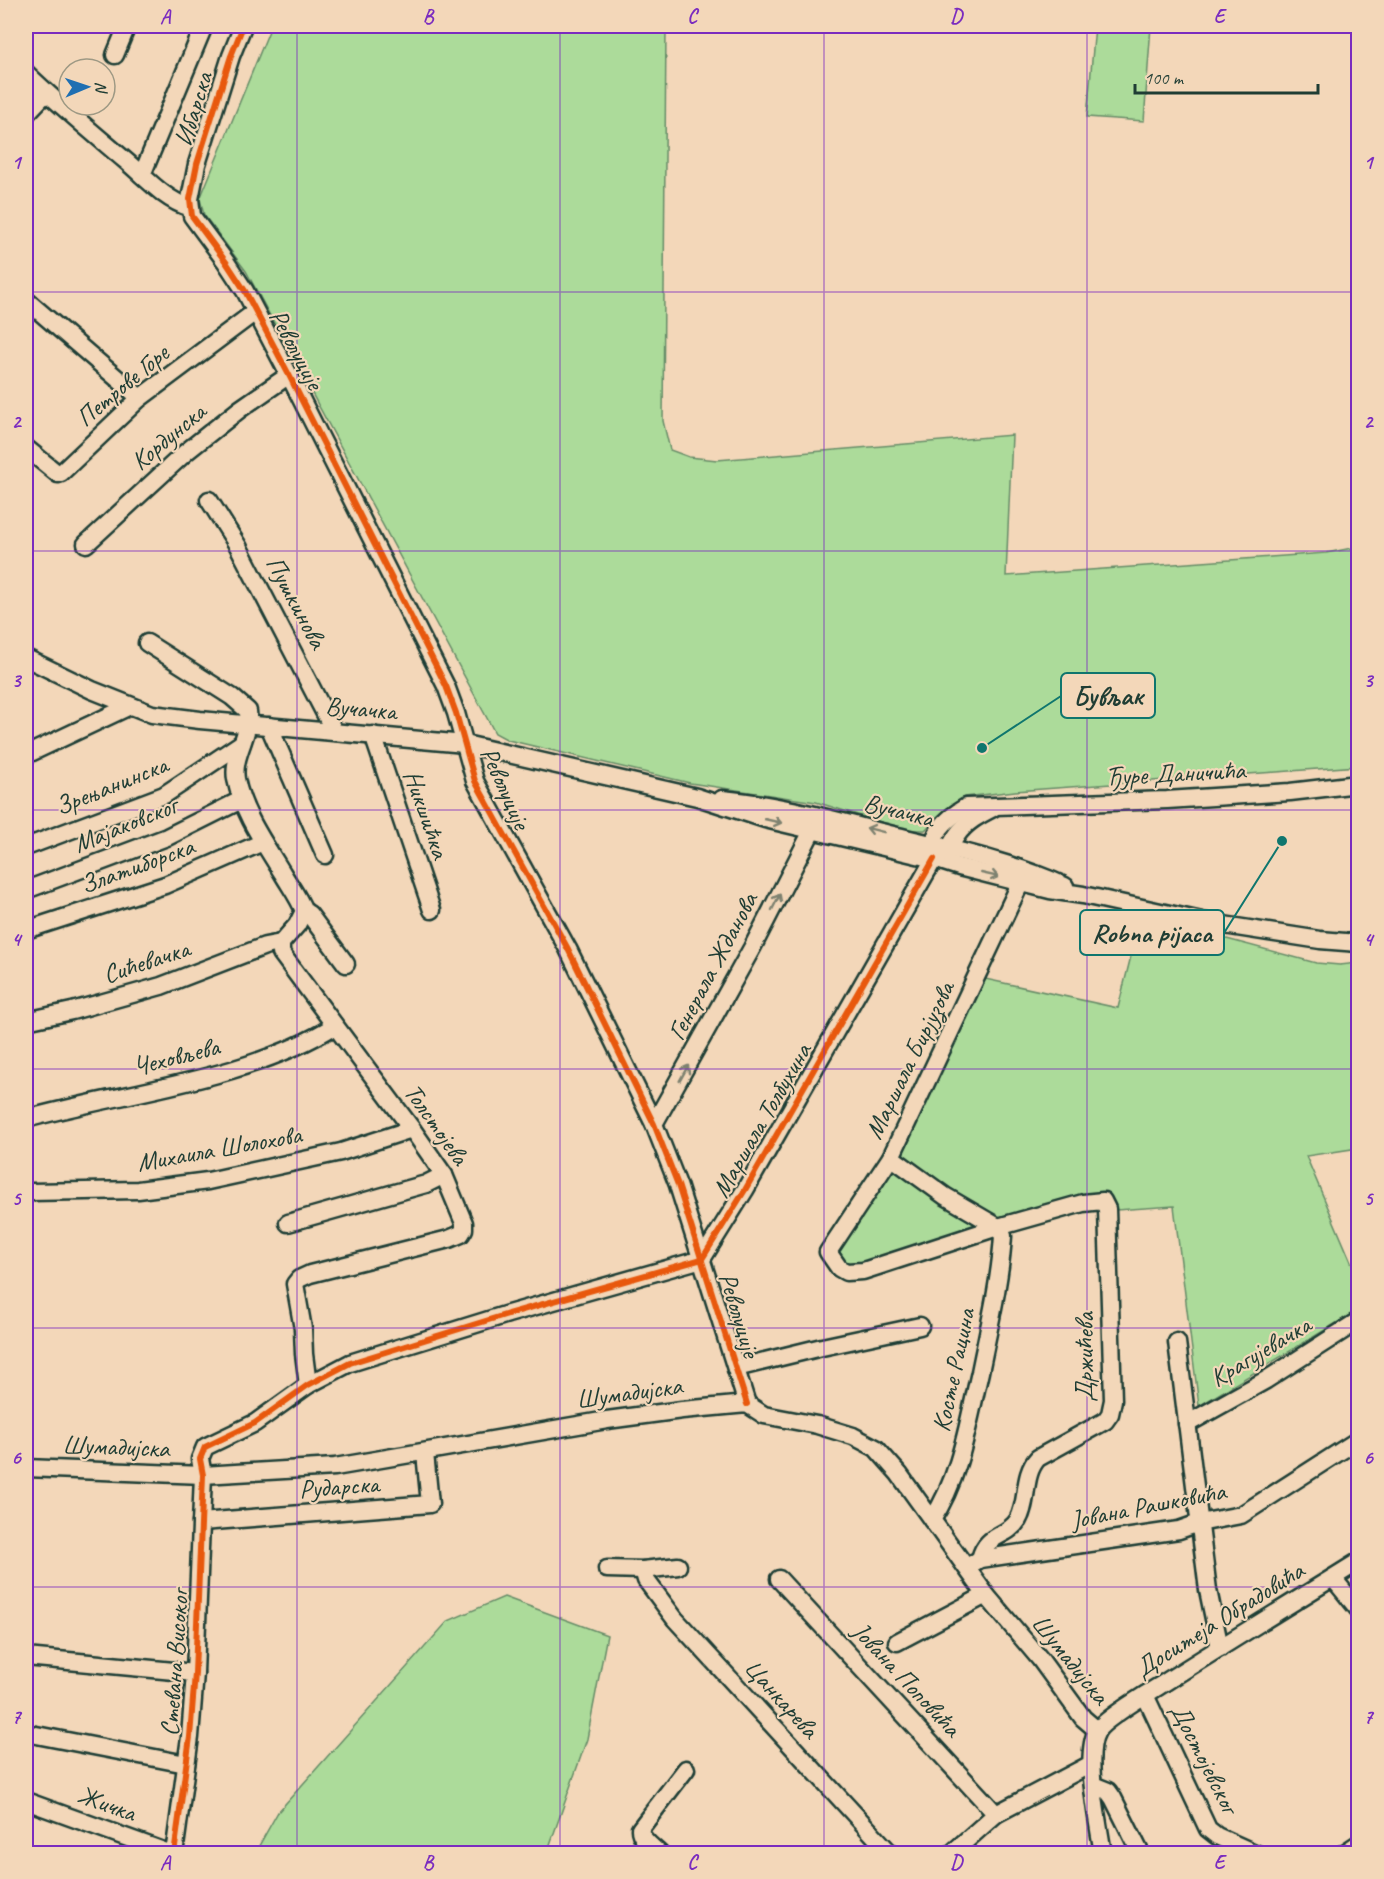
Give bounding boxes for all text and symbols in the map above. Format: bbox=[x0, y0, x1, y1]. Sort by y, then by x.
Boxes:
text: A bbox=[160, 4, 172, 29]
text: B bbox=[423, 4, 435, 29]
text: C bbox=[687, 4, 699, 29]
text: D bbox=[950, 4, 964, 29]
text: E bbox=[1214, 4, 1228, 29]
north arrow bbox=[57, 57, 117, 117]
scale bar bbox=[1135, 57, 1318, 95]
street label: Ибарска bbox=[167, 67, 221, 150]
text: 100 m bbox=[1144, 67, 1185, 89]
text: N bbox=[91, 81, 111, 95]
text: 1 bbox=[12, 150, 23, 175]
text: 1 bbox=[1364, 150, 1375, 175]
street label: Револуције bbox=[262, 303, 333, 398]
street label: Петрове Горе bbox=[69, 336, 177, 434]
street label: Кордунска bbox=[124, 394, 214, 477]
text: 2 bbox=[12, 409, 23, 434]
text: 2 bbox=[1364, 409, 1375, 434]
street label: Пушкинова bbox=[258, 550, 335, 656]
text: 3 bbox=[12, 668, 23, 693]
text: 3 bbox=[1364, 668, 1375, 693]
callout: Бувљак bbox=[1061, 673, 1155, 718]
text: Бувљак bbox=[1073, 679, 1146, 713]
street label: Вучачка bbox=[324, 689, 400, 728]
street label: Револуције bbox=[473, 742, 539, 837]
street label: Зрењанинска bbox=[50, 747, 175, 823]
street label: Ђуре Даничића bbox=[1104, 753, 1248, 794]
street label: Никшићка bbox=[396, 766, 458, 864]
street label: Вучачка bbox=[861, 786, 940, 836]
street label: Мајаковског bbox=[69, 787, 185, 860]
one-way arrow bbox=[763, 816, 782, 828]
one-way arrow bbox=[866, 824, 885, 836]
street label: Златиборска bbox=[76, 829, 200, 901]
one-way arrow bbox=[980, 870, 999, 881]
street label: Генерала Жданова bbox=[660, 885, 766, 1046]
one-way arrow bbox=[771, 893, 782, 911]
callout: Robna pijaca bbox=[1080, 910, 1224, 955]
text: Robna pijaca bbox=[1092, 916, 1214, 950]
text: 4 bbox=[12, 927, 24, 952]
text: 4 bbox=[1364, 927, 1376, 952]
street label: Сићевачка bbox=[99, 931, 196, 991]
street label: Маршала Бирјузова bbox=[857, 974, 964, 1145]
street label: Чеховљева bbox=[130, 1030, 224, 1083]
street label: Маршала Толбухина bbox=[704, 1036, 820, 1203]
one-way arrow bbox=[678, 1065, 690, 1082]
street label: Толстојева bbox=[397, 1077, 477, 1173]
street label: Михаила Шолохова bbox=[134, 1118, 305, 1179]
text: 5 bbox=[12, 1186, 23, 1211]
text: 5 bbox=[1364, 1186, 1375, 1211]
street label: Револуције bbox=[711, 1269, 769, 1364]
street label: Косте Рацина bbox=[924, 1304, 983, 1435]
street label: Крагујевачка bbox=[1204, 1307, 1319, 1394]
street label: Држићева bbox=[1068, 1311, 1101, 1402]
street label: Шумадијска bbox=[574, 1368, 686, 1416]
street label: Шумадијска bbox=[62, 1428, 172, 1465]
text: 6 bbox=[11, 1445, 22, 1470]
text: 6 bbox=[1363, 1445, 1374, 1470]
street label: Рударска bbox=[298, 1467, 382, 1506]
street label: Јована Рашковића bbox=[1066, 1474, 1230, 1537]
street label: Доситеја Обрадовића bbox=[1128, 1553, 1311, 1685]
street label: Стевана Високог bbox=[153, 1586, 196, 1737]
street label: Шумадијска bbox=[1024, 1607, 1118, 1712]
street label: Јована Поповића bbox=[844, 1614, 969, 1745]
street label: Цанкарева bbox=[737, 1651, 827, 1746]
street label: Достојевског bbox=[1163, 1698, 1248, 1822]
text: 7 bbox=[12, 1704, 23, 1729]
text: 7 bbox=[1364, 1704, 1375, 1729]
street label: Жичка bbox=[73, 1778, 142, 1830]
text: A bbox=[160, 1850, 172, 1875]
text: B bbox=[423, 1850, 435, 1875]
text: C bbox=[687, 1850, 699, 1875]
text: D bbox=[950, 1850, 964, 1875]
text: E bbox=[1214, 1850, 1228, 1875]

